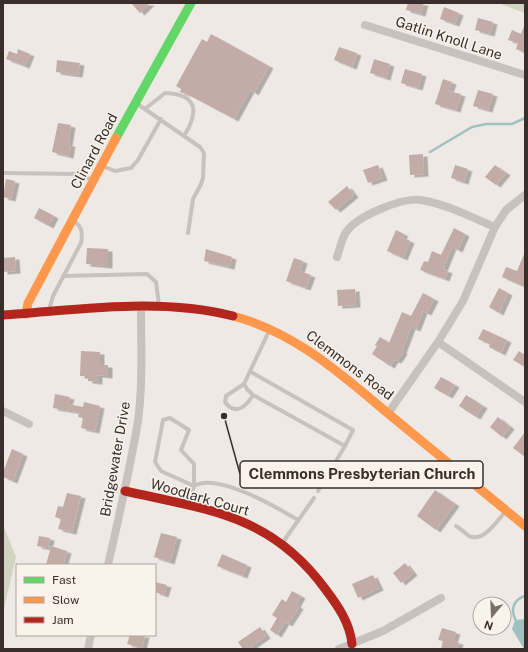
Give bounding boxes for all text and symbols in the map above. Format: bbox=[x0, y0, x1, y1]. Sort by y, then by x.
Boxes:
street label: Gatlin Knoll Lane bbox=[394, 13, 504, 63]
street label: Clinard Road bbox=[67, 110, 121, 192]
street label: Clemmons Road bbox=[303, 327, 397, 403]
street label: Bridgewater Drive bbox=[97, 400, 133, 518]
callout: Clemmons Presbyterian Church bbox=[240, 461, 483, 488]
text: Clemmons Presbyterian Church bbox=[249, 465, 476, 482]
street label: Woodlark Court bbox=[149, 475, 251, 519]
legend bbox=[16, 564, 156, 636]
text: Fast bbox=[52, 573, 77, 587]
text: Slow bbox=[52, 593, 80, 607]
north arrow bbox=[472, 596, 512, 636]
text: Jam bbox=[52, 613, 74, 627]
text: N bbox=[483, 618, 495, 633]

